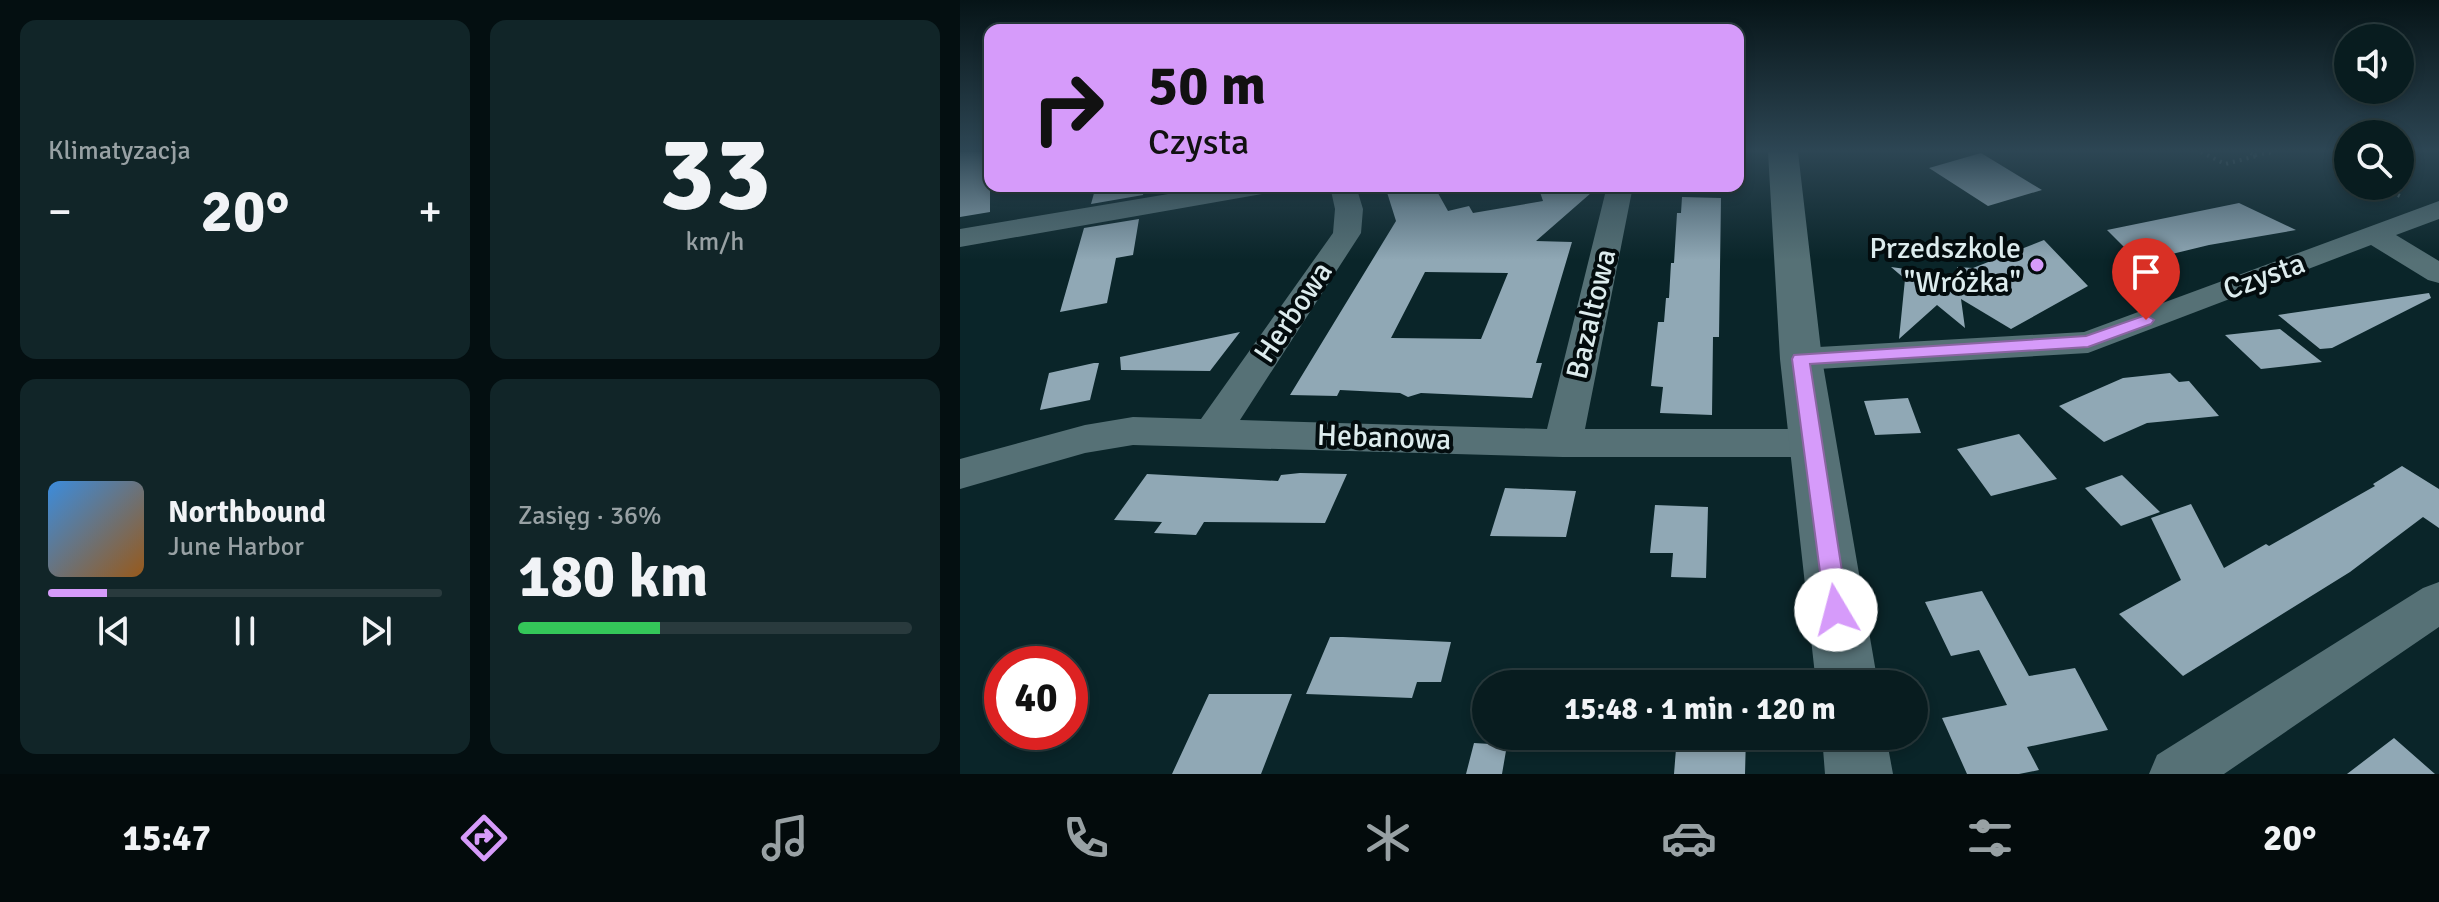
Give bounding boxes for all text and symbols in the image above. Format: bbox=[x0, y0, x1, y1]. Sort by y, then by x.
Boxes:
map controls bbox=[2334, 24, 2414, 200]
button: sound bbox=[2334, 24, 2414, 104]
text: 50 m bbox=[1148, 51, 1266, 120]
icon: right bbox=[1016, 56, 1120, 160]
text: 33 bbox=[659, 110, 771, 238]
text: Czysta bbox=[1148, 120, 1249, 165]
button: search bbox=[2334, 120, 2414, 200]
text: Klimatyzacja bbox=[48, 135, 191, 167]
text: 20° bbox=[201, 175, 289, 249]
text: − bbox=[48, 185, 72, 239]
text: + bbox=[418, 185, 442, 239]
text: km/h bbox=[686, 226, 744, 258]
place label: Przedszkole "Wróżka" bbox=[1869, 230, 2021, 301]
pin bbox=[2112, 238, 2180, 320]
street label: Bazaltowa bbox=[1559, 245, 1624, 383]
street label: Czysta bbox=[2218, 245, 2310, 308]
icon: arrive bbox=[2124, 250, 2168, 294]
street label: Herbowa bbox=[1246, 255, 1341, 370]
marker: Przedszkole "Wróżka" bbox=[2028, 256, 2046, 274]
street label: Hebanowa bbox=[1316, 417, 1452, 458]
text: Northbound bbox=[168, 494, 326, 531]
text: Zasięg · 36% bbox=[518, 500, 662, 532]
text: June Harbor bbox=[168, 531, 304, 563]
text: 180 km bbox=[518, 540, 708, 614]
position arrow bbox=[1794, 568, 1878, 652]
icon: previous bbox=[92, 609, 136, 653]
icon: pause bbox=[223, 609, 267, 653]
icon: next bbox=[354, 609, 398, 653]
speed limit sign: 40 bbox=[984, 646, 1088, 750]
text: 15:48 · 1 min · 120 m bbox=[1564, 691, 1836, 728]
icon: directions bbox=[456, 810, 512, 866]
icon: music bbox=[757, 810, 813, 866]
icon: phone bbox=[1058, 810, 1114, 866]
icon: climate bbox=[1360, 810, 1416, 866]
icon: car bbox=[1661, 810, 1717, 866]
icon: filters bbox=[1962, 810, 2018, 866]
text: 15:47 bbox=[123, 816, 211, 861]
text: 20° bbox=[2263, 816, 2316, 861]

